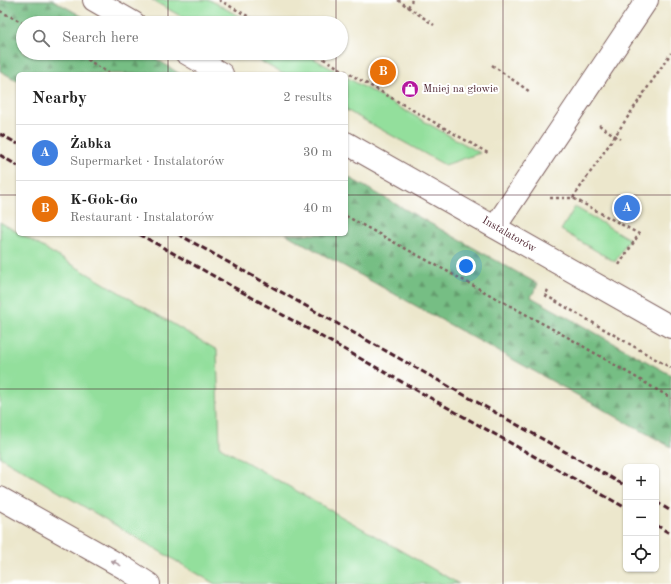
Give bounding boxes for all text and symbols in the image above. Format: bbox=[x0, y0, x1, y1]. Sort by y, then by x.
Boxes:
search box bbox=[16, 16, 348, 60]
icon: search bbox=[30, 27, 52, 49]
text: Search here bbox=[62, 31, 139, 46]
pin: B bbox=[370, 57, 396, 87]
shop icon: Mniej na głowie bbox=[400, 79, 420, 99]
place label: Mniej na głowie bbox=[423, 84, 498, 95]
text: Nearby bbox=[32, 90, 87, 107]
text: 2 results bbox=[283, 91, 332, 104]
text: Żabka bbox=[70, 137, 111, 152]
text: A bbox=[40, 146, 50, 159]
text: 30 m bbox=[303, 146, 332, 159]
text: Supermarket · Instalatorów bbox=[70, 155, 225, 168]
text: K-Gok-Go bbox=[70, 193, 138, 208]
pin: A bbox=[614, 193, 640, 223]
text: B bbox=[40, 202, 50, 215]
text: 40 m bbox=[303, 202, 332, 215]
text: Restaurant · Instalatorów bbox=[70, 211, 214, 224]
street label: Instalatorów bbox=[480, 215, 538, 255]
your location bbox=[456, 256, 476, 276]
map controls bbox=[623, 464, 659, 572]
button: + bbox=[623, 464, 659, 500]
button: − bbox=[623, 500, 659, 536]
button: locate bbox=[623, 536, 659, 572]
one-way arrow bbox=[110, 560, 122, 566]

